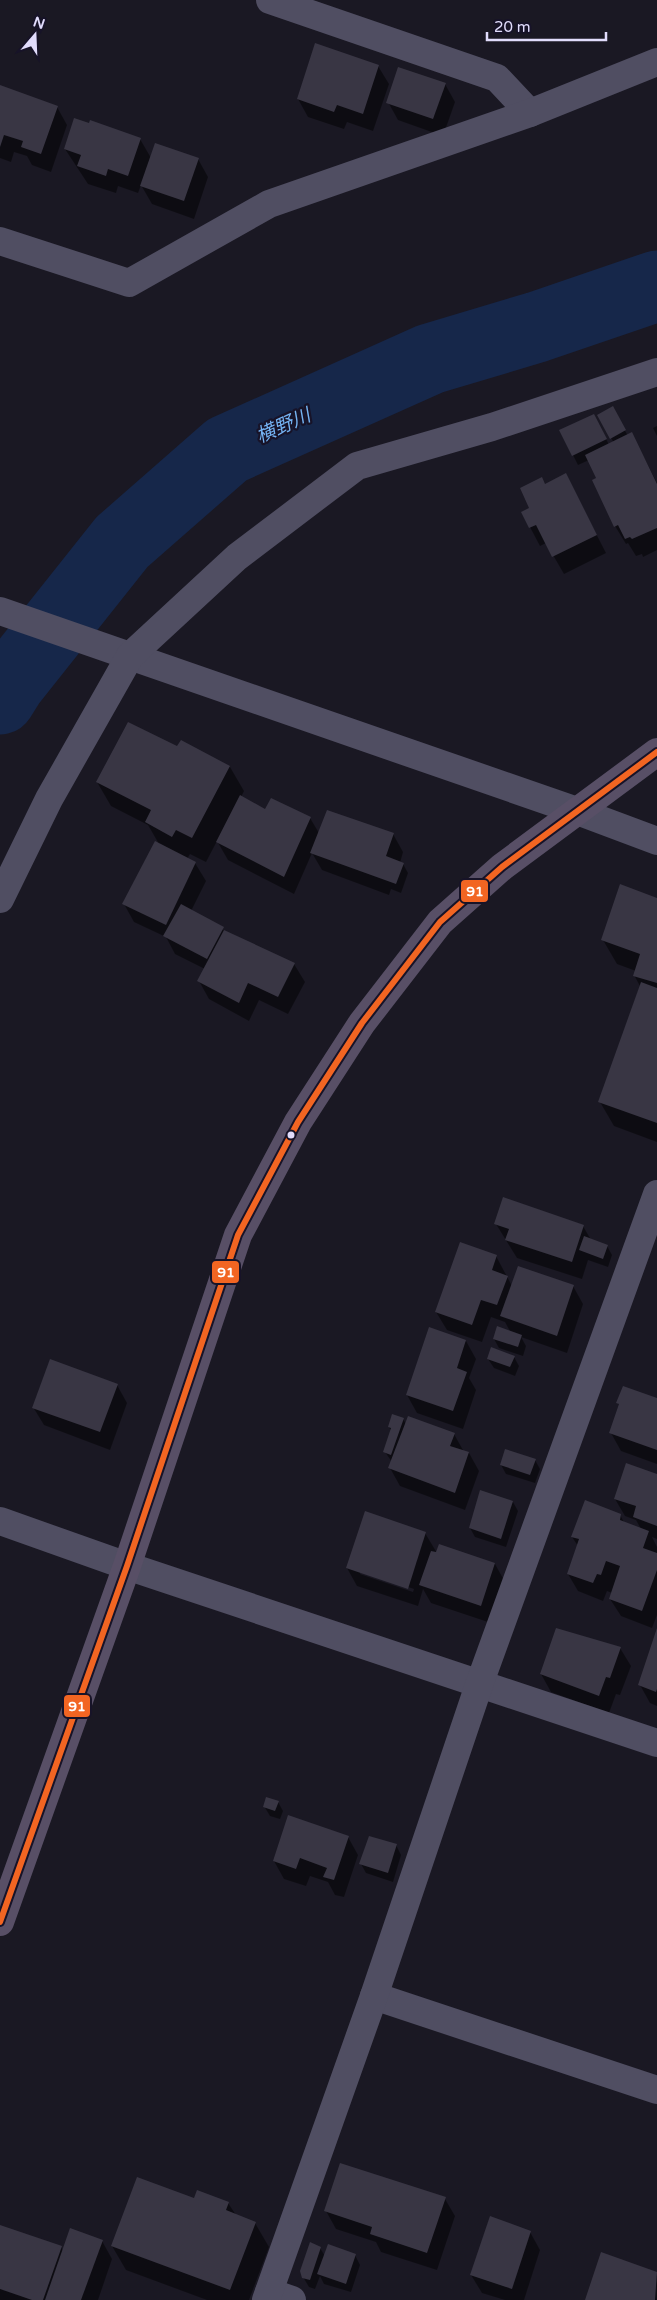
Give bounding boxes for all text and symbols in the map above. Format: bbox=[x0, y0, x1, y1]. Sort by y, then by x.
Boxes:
north arrow bbox=[10, 10, 60, 60]
scale bar bbox=[487, 10, 606, 42]
text: N bbox=[31, 13, 47, 33]
text: 20 m bbox=[494, 18, 531, 36]
water label: 横野川 bbox=[253, 403, 316, 448]
line badge: 91 bbox=[460, 879, 489, 903]
text: 91 bbox=[466, 883, 484, 900]
unlabelled marker bbox=[286, 1130, 296, 1140]
line badge: 91 bbox=[211, 1260, 240, 1284]
text: 91 bbox=[217, 1264, 235, 1281]
line badge: 91 bbox=[63, 1694, 91, 1718]
text: 91 bbox=[68, 1698, 86, 1715]

